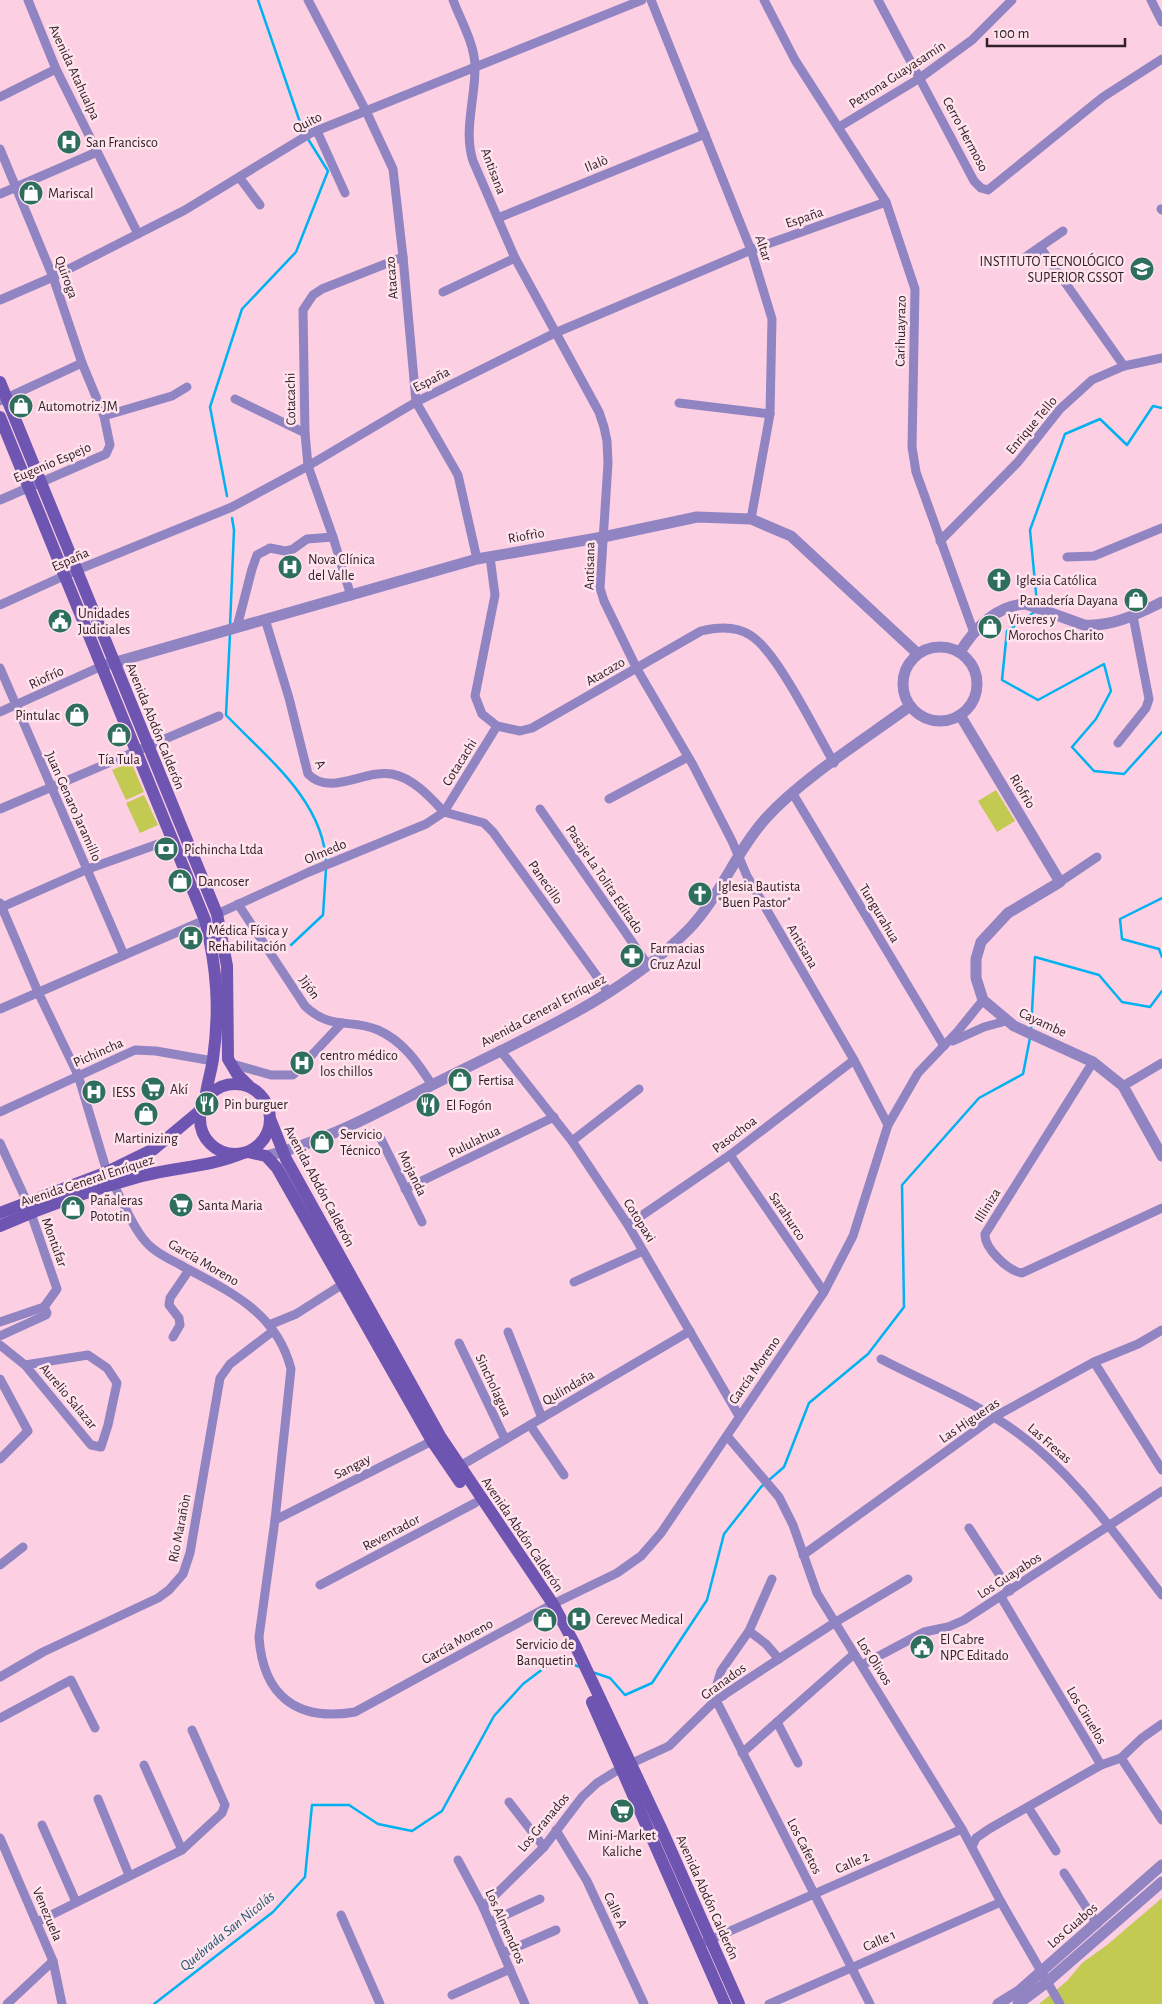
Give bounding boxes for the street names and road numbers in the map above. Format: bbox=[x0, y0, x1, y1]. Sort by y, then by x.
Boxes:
street label: Avenida Atahualpa bbox=[46, 23, 102, 123]
street label: Petrona Guayasamín bbox=[847, 38, 948, 111]
street label: Cerro Hermoso bbox=[940, 95, 991, 174]
street label: Quito bbox=[291, 110, 324, 136]
street label: Antisana bbox=[478, 146, 508, 197]
street label: Ilalò bbox=[583, 153, 610, 175]
street label: España bbox=[784, 205, 826, 231]
street label: Altar bbox=[752, 233, 774, 264]
street label: Quiroga bbox=[52, 254, 80, 301]
street label: Atacazo bbox=[383, 256, 401, 300]
street label: Carihuayrazo bbox=[893, 295, 909, 367]
street label: España bbox=[411, 365, 453, 395]
street label: Cotacachi bbox=[284, 373, 298, 425]
street label: Enrique Tello bbox=[1004, 394, 1060, 457]
street label: Eugenio Espejo bbox=[12, 440, 93, 486]
street label: Riofrìo bbox=[507, 526, 546, 546]
street label: Antisana bbox=[583, 541, 597, 590]
street label: España bbox=[50, 545, 92, 574]
street label: Atacazo bbox=[583, 655, 628, 689]
street label: Avenida Abdón Calderón bbox=[123, 661, 187, 792]
street label: Riofrío bbox=[27, 664, 66, 692]
street label: Cotacachi bbox=[440, 737, 480, 789]
street label: Juan Genaro Jaramillo bbox=[43, 749, 104, 863]
street label: A bbox=[312, 758, 328, 771]
street label: Riofrìo bbox=[1007, 772, 1038, 811]
street label: Pasaje La Tolita Editado bbox=[563, 823, 646, 936]
street label: Olmedo bbox=[302, 837, 349, 867]
street label: Panecillo bbox=[525, 858, 565, 907]
street label: Tungurahua bbox=[856, 882, 902, 946]
street label: Antisana bbox=[784, 922, 821, 971]
street label: Avenida General Enríquez bbox=[479, 972, 609, 1050]
street label: Jijón bbox=[296, 973, 322, 1002]
street label: Cayambe bbox=[1017, 1006, 1068, 1040]
street label: Pichincha bbox=[71, 1036, 126, 1070]
street label: Pasochoa bbox=[710, 1113, 760, 1156]
street label: Pululahua bbox=[446, 1123, 503, 1160]
street label: Avenida Abdón Calderón bbox=[281, 1124, 357, 1249]
street label: Mojanda bbox=[395, 1149, 429, 1199]
street label: Avenida General Enríquez bbox=[19, 1153, 156, 1209]
street label: Illiniza bbox=[972, 1186, 1004, 1225]
street label: Sarahurco bbox=[766, 1190, 808, 1243]
street label: Cotopaxi bbox=[620, 1196, 658, 1245]
street label: Montùfar bbox=[39, 1216, 70, 1269]
street label: García Moreno bbox=[166, 1237, 241, 1289]
street label: García Moreno bbox=[726, 1334, 783, 1407]
street label: Sincholagua bbox=[473, 1352, 514, 1419]
street label: Aurelio Salazar bbox=[37, 1361, 100, 1433]
street label: Qulindaña bbox=[540, 1367, 597, 1408]
street label: Las Higueras bbox=[937, 1396, 1002, 1446]
street label: Las Fresas bbox=[1025, 1421, 1074, 1466]
street label: Sangay bbox=[332, 1452, 373, 1482]
street label: Avenida Abdón Calderón bbox=[479, 1475, 566, 1594]
street label: Río Marañòn bbox=[166, 1493, 193, 1564]
street label: Reventador bbox=[361, 1512, 423, 1554]
street label: Los Guayabos bbox=[975, 1550, 1044, 1602]
street label: García Moreno bbox=[419, 1616, 496, 1667]
street label: Los Olivos bbox=[854, 1635, 895, 1688]
street label: Granados bbox=[699, 1661, 749, 1703]
street label: Los Ciruelos bbox=[1064, 1684, 1109, 1747]
street label: Los Granados bbox=[515, 1791, 572, 1855]
street label: Los Cafetos bbox=[784, 1816, 824, 1877]
street label: Avenida Abdón Calderón bbox=[673, 1833, 741, 1962]
street label: Calle 2 bbox=[833, 1849, 872, 1877]
street label: Venezuela bbox=[30, 1886, 65, 1944]
street label: Los Almendros bbox=[482, 1887, 528, 1966]
street label: Calle A bbox=[601, 1890, 629, 1930]
street label: Los Guabos bbox=[1045, 1900, 1100, 1951]
street label: Calle 1 bbox=[861, 1928, 898, 1954]

